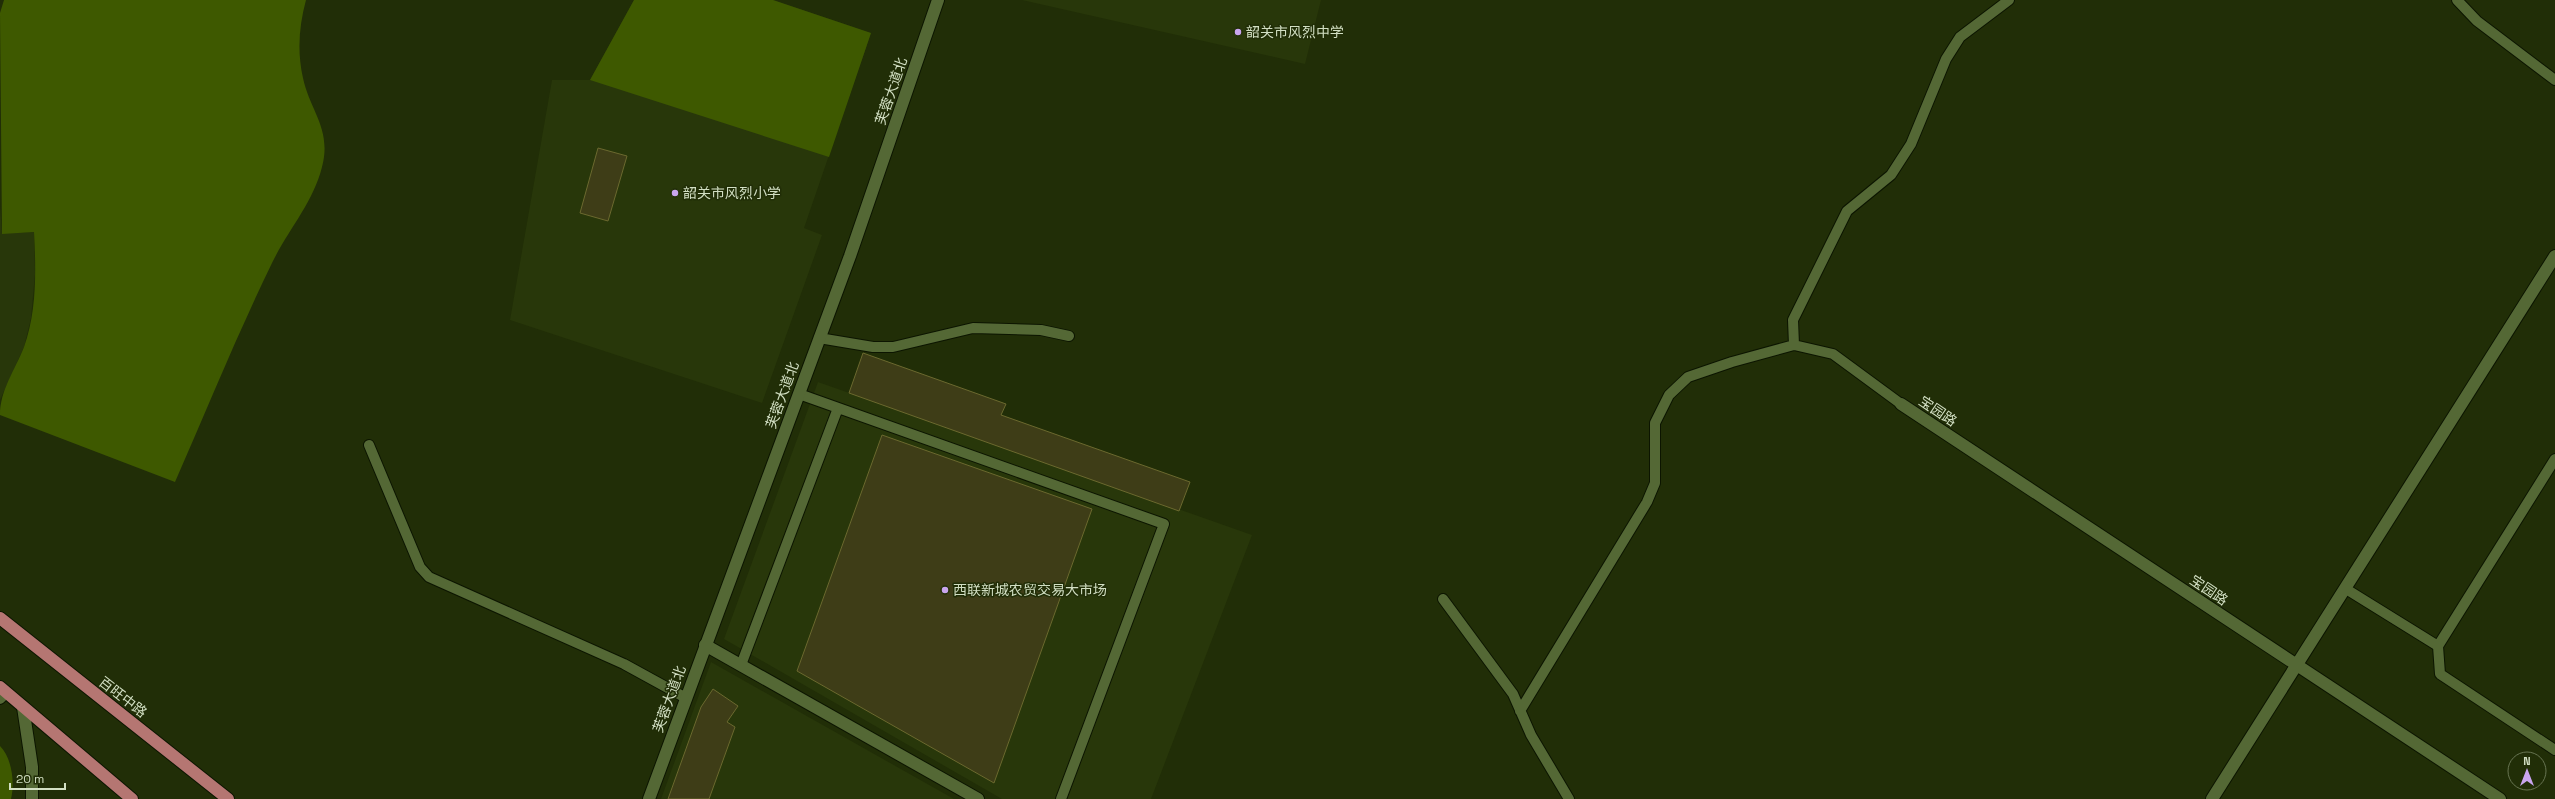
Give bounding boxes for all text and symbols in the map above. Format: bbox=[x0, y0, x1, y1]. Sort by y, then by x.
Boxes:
place label: 韶关市风烈中学 bbox=[1246, 23, 1344, 41]
marker: 韶关市风烈中学 bbox=[1233, 27, 1243, 37]
street label: 芙蓉大道北 bbox=[871, 55, 911, 127]
place label: 韶关市风烈小学 bbox=[683, 184, 781, 202]
marker: 韶关市风烈小学 bbox=[670, 188, 680, 198]
street label: 芙蓉大道北 bbox=[762, 359, 802, 431]
street label: 宝园路 bbox=[1916, 392, 1960, 430]
street label: 宝园路 bbox=[2187, 571, 2231, 609]
place label: 西联新城农贸交易大市场 bbox=[953, 581, 1107, 599]
marker: 西联新城农贸交易大市场 bbox=[940, 585, 950, 595]
street label: 芙蓉大道北 bbox=[649, 663, 689, 735]
street label: 百旺中路 bbox=[95, 673, 151, 721]
north arrow bbox=[2507, 751, 2547, 791]
text: N bbox=[2523, 754, 2531, 768]
scale bar bbox=[10, 765, 65, 791]
text: 20 m bbox=[16, 771, 44, 787]

